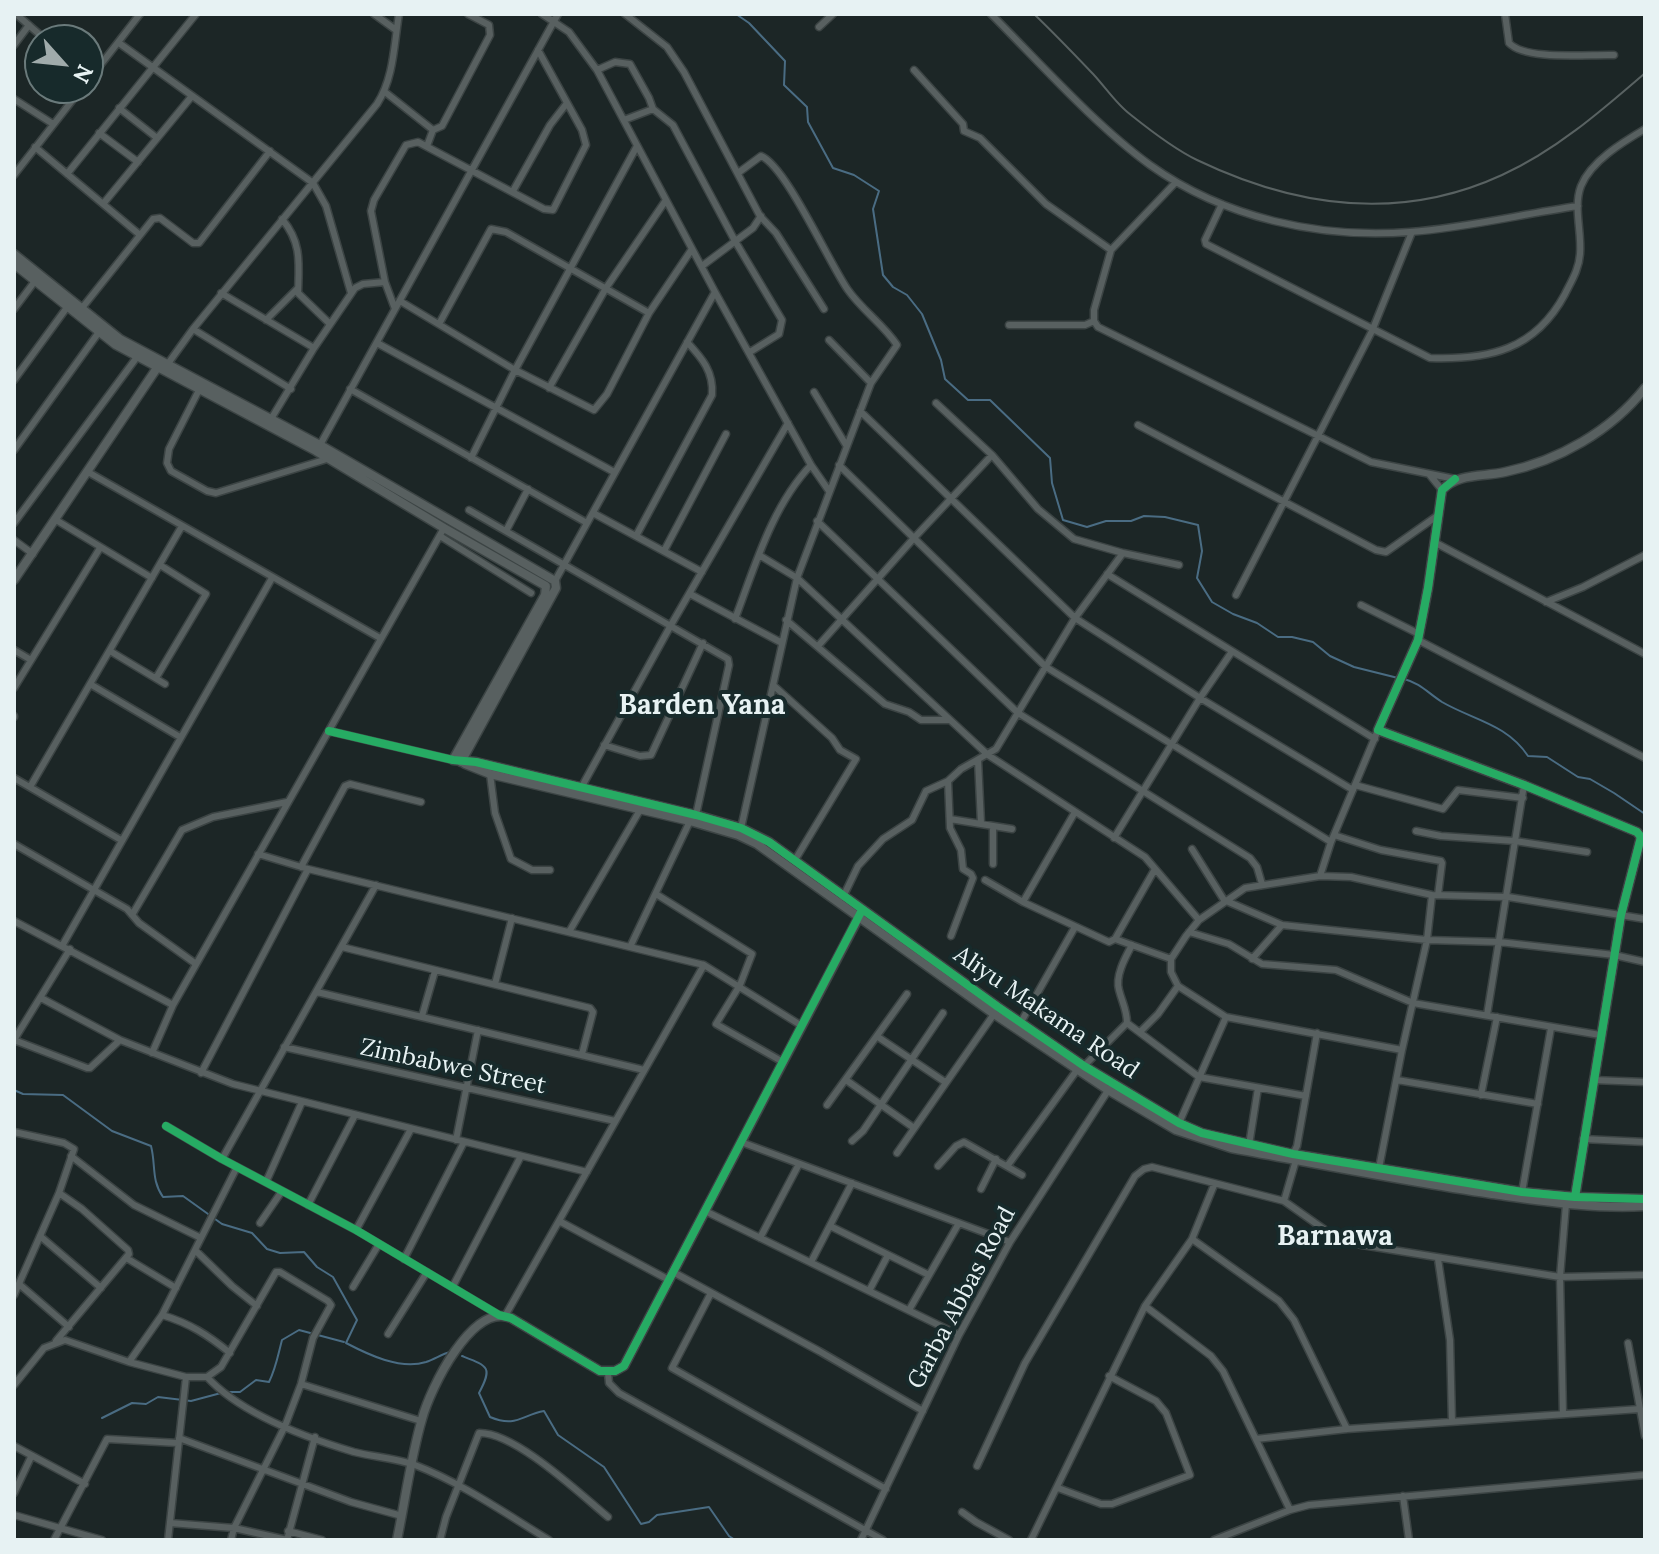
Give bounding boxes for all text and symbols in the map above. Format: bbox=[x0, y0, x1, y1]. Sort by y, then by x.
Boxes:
north arrow bbox=[24, 24, 104, 104]
text: N bbox=[67, 60, 100, 88]
district label: Barden Yana bbox=[619, 689, 785, 723]
street label: Aliyu Makama Road bbox=[948, 940, 1144, 1086]
street label: Zimbabwe Street bbox=[357, 1033, 549, 1101]
street label: Garba Abbas Road bbox=[902, 1202, 1022, 1394]
district label: Barnawa bbox=[1277, 1220, 1393, 1254]

